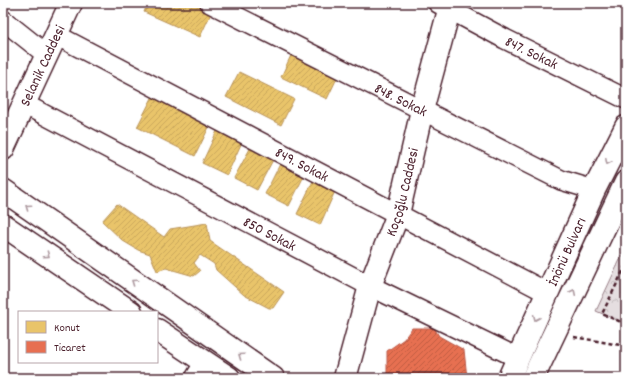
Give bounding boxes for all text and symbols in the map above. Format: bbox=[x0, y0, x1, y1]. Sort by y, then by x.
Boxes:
street label: Selanik Caddesi bbox=[15, 22, 72, 111]
street label: 847. Sokak bbox=[501, 32, 561, 77]
street label: 848. Sokak bbox=[370, 79, 431, 124]
street label: 849. Sokak bbox=[271, 143, 332, 189]
street label: Koçoğlu Caddesi bbox=[381, 146, 426, 240]
one-way arrow bbox=[606, 157, 613, 165]
one-way arrow bbox=[25, 205, 32, 212]
street label: 850 Sokak bbox=[239, 212, 300, 258]
street label: İnönü Bulvarı bbox=[543, 214, 593, 290]
one-way arrow bbox=[43, 250, 50, 258]
one-way arrow bbox=[131, 279, 138, 287]
one-way arrow bbox=[568, 289, 576, 296]
legend bbox=[18, 311, 158, 363]
one-way arrow bbox=[533, 314, 541, 321]
text: Konut bbox=[54, 320, 81, 337]
text: Ticaret bbox=[54, 340, 86, 357]
one-way arrow bbox=[238, 354, 245, 361]

